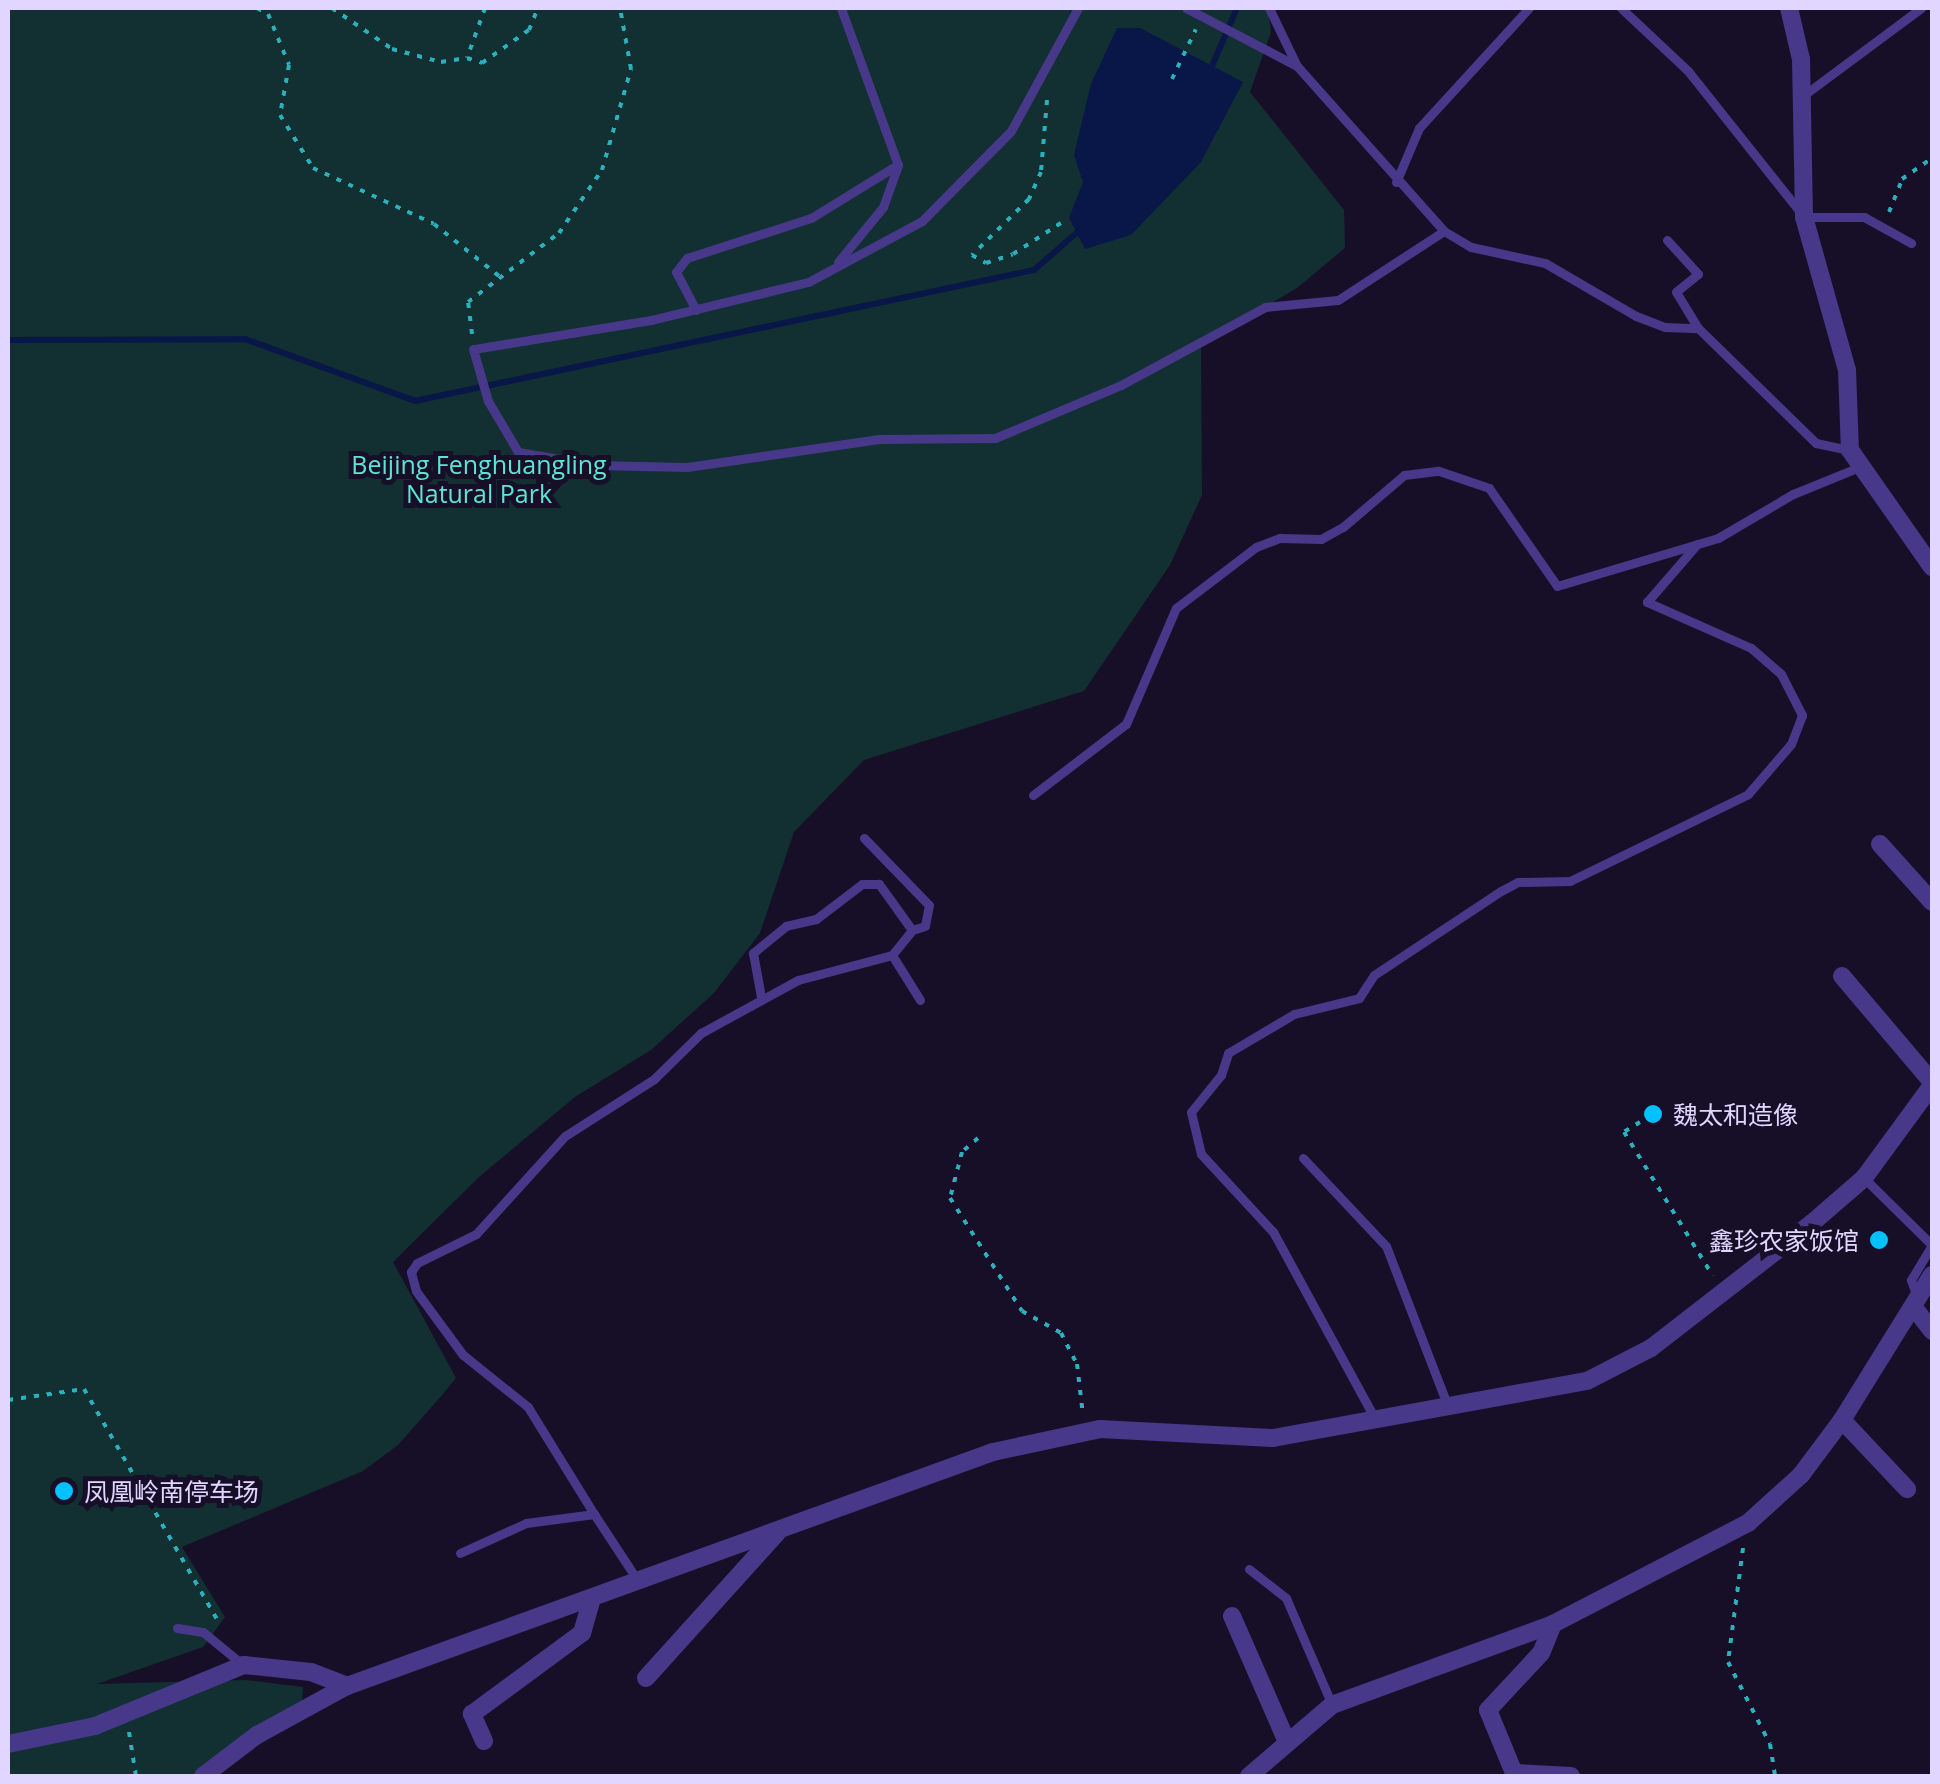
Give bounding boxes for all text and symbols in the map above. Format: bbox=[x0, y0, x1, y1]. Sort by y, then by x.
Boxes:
park label: Beijing Fenghuangling Natural Park bbox=[351, 450, 607, 509]
place label: 魏太和造像 bbox=[1673, 1099, 1798, 1129]
marker: 魏太和造像 bbox=[1642, 1103, 1664, 1125]
place label: 鑫珍农家饭馆 bbox=[1709, 1225, 1859, 1255]
marker: 鑫珍农家饭馆 bbox=[1868, 1229, 1890, 1251]
place label: 凤凰岭南停车场 bbox=[84, 1476, 259, 1506]
marker: 凤凰岭南停车场 bbox=[53, 1480, 75, 1502]

